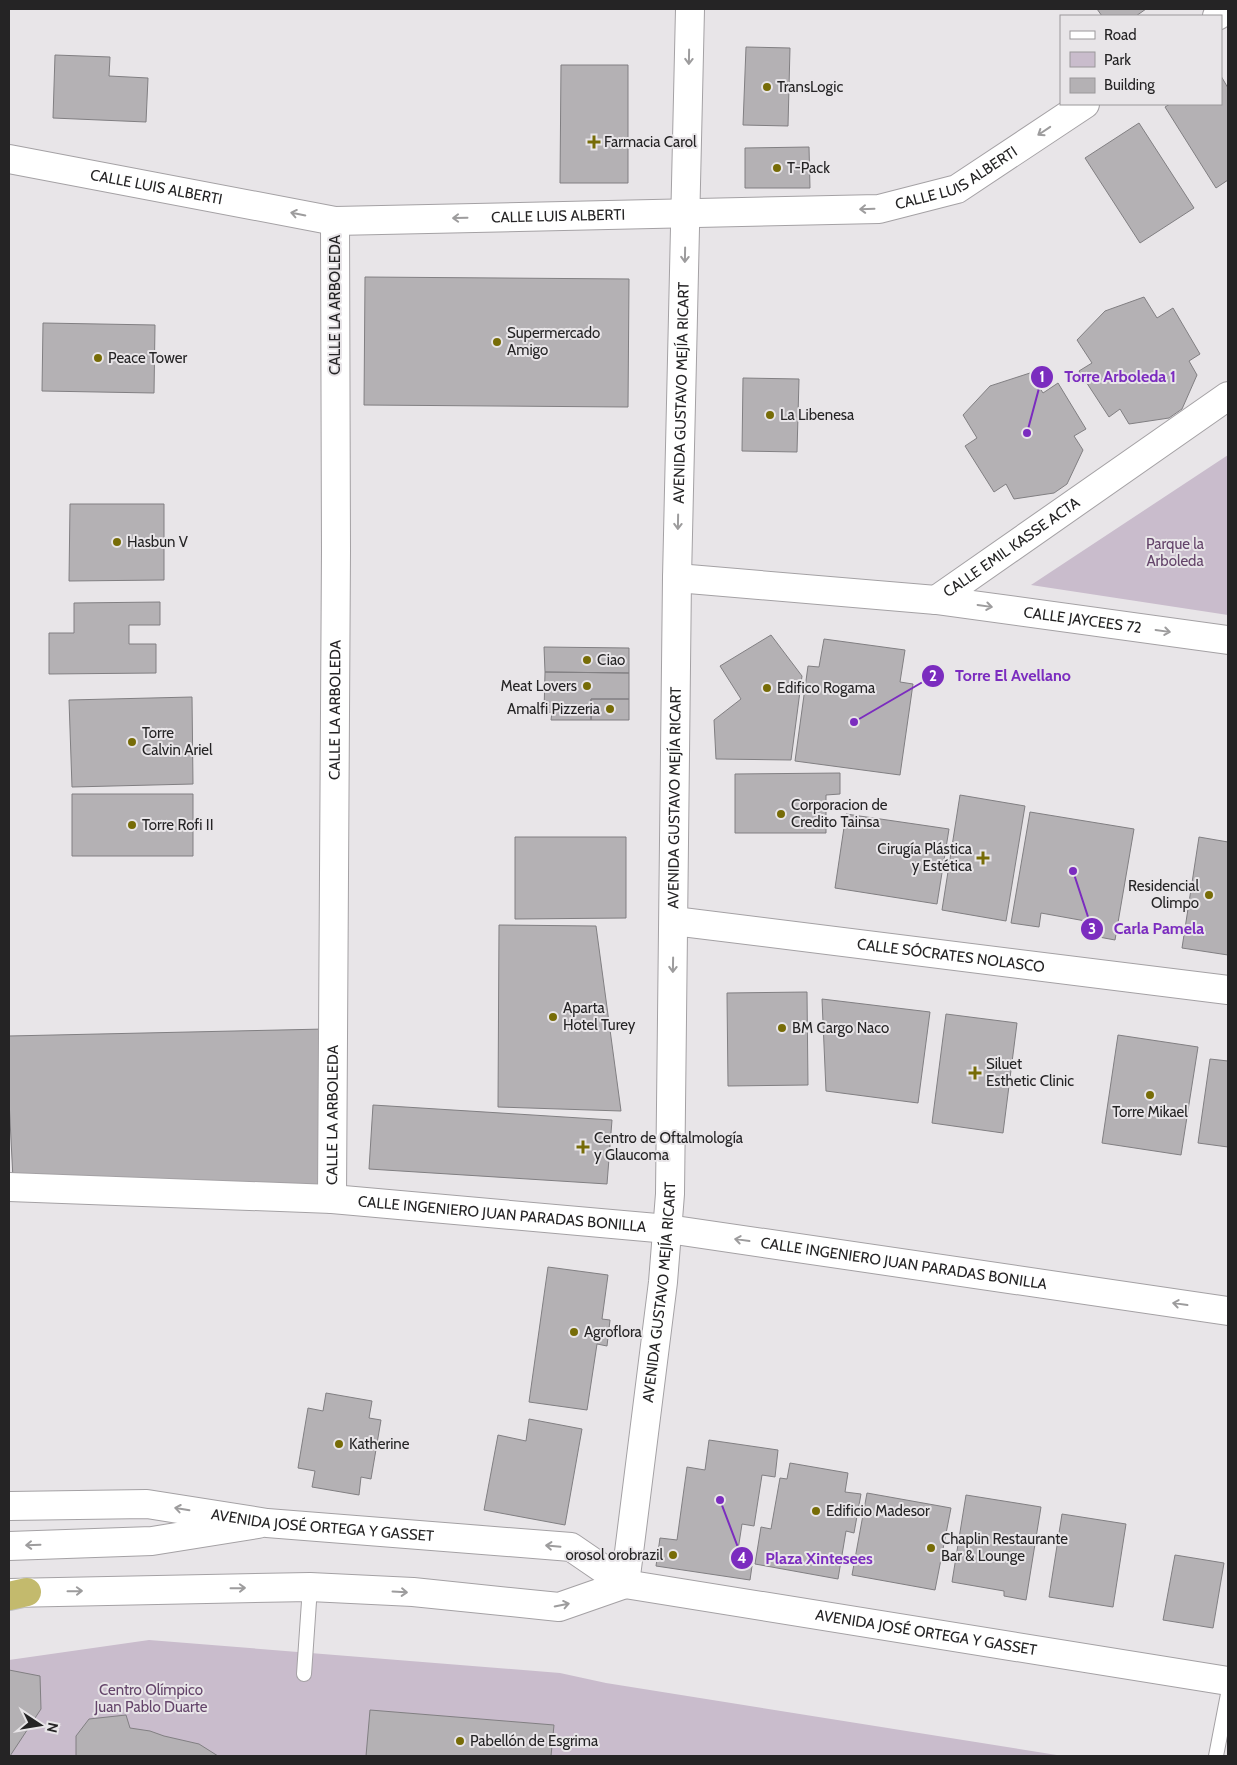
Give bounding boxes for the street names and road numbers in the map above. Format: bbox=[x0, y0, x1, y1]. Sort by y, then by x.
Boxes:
street label: CALLE LUIS ALBERTI bbox=[893, 142, 1021, 213]
street label: CALLE LUIS ALBERTI bbox=[89, 166, 224, 208]
street label: CALLE LUIS ALBERTI bbox=[491, 206, 625, 227]
street label: CALLE LA ARBOLEDA bbox=[326, 234, 344, 375]
street label: AVENIDA GUSTAVO MEJÍA RICART bbox=[670, 282, 693, 504]
street label: CALLE EMIL KASSE ACTA bbox=[940, 493, 1084, 601]
street label: CALLE JAYCEES 72 bbox=[1023, 603, 1143, 637]
street label: CALLE LA ARBOLEDA bbox=[326, 639, 344, 780]
street label: AVENIDA GUSTAVO MEJÍA RICART bbox=[664, 687, 685, 909]
street label: CALLE SÓCRATES NOLASCO bbox=[856, 935, 1046, 976]
street label: CALLE LA ARBOLEDA bbox=[323, 1044, 342, 1185]
street label: AVENIDA GUSTAVO MEJÍA RICART bbox=[639, 1182, 679, 1404]
street label: CALLE INGENIERO JUAN PARADAS BONILLA bbox=[357, 1192, 648, 1236]
street label: CALLE INGENIERO JUAN PARADAS BONILLA bbox=[760, 1234, 1049, 1294]
street label: AVENIDA JOSÉ ORTEGA Y GASSET bbox=[210, 1505, 435, 1545]
street label: AVENIDA JOSÉ ORTEGA Y GASSET bbox=[814, 1606, 1038, 1659]

